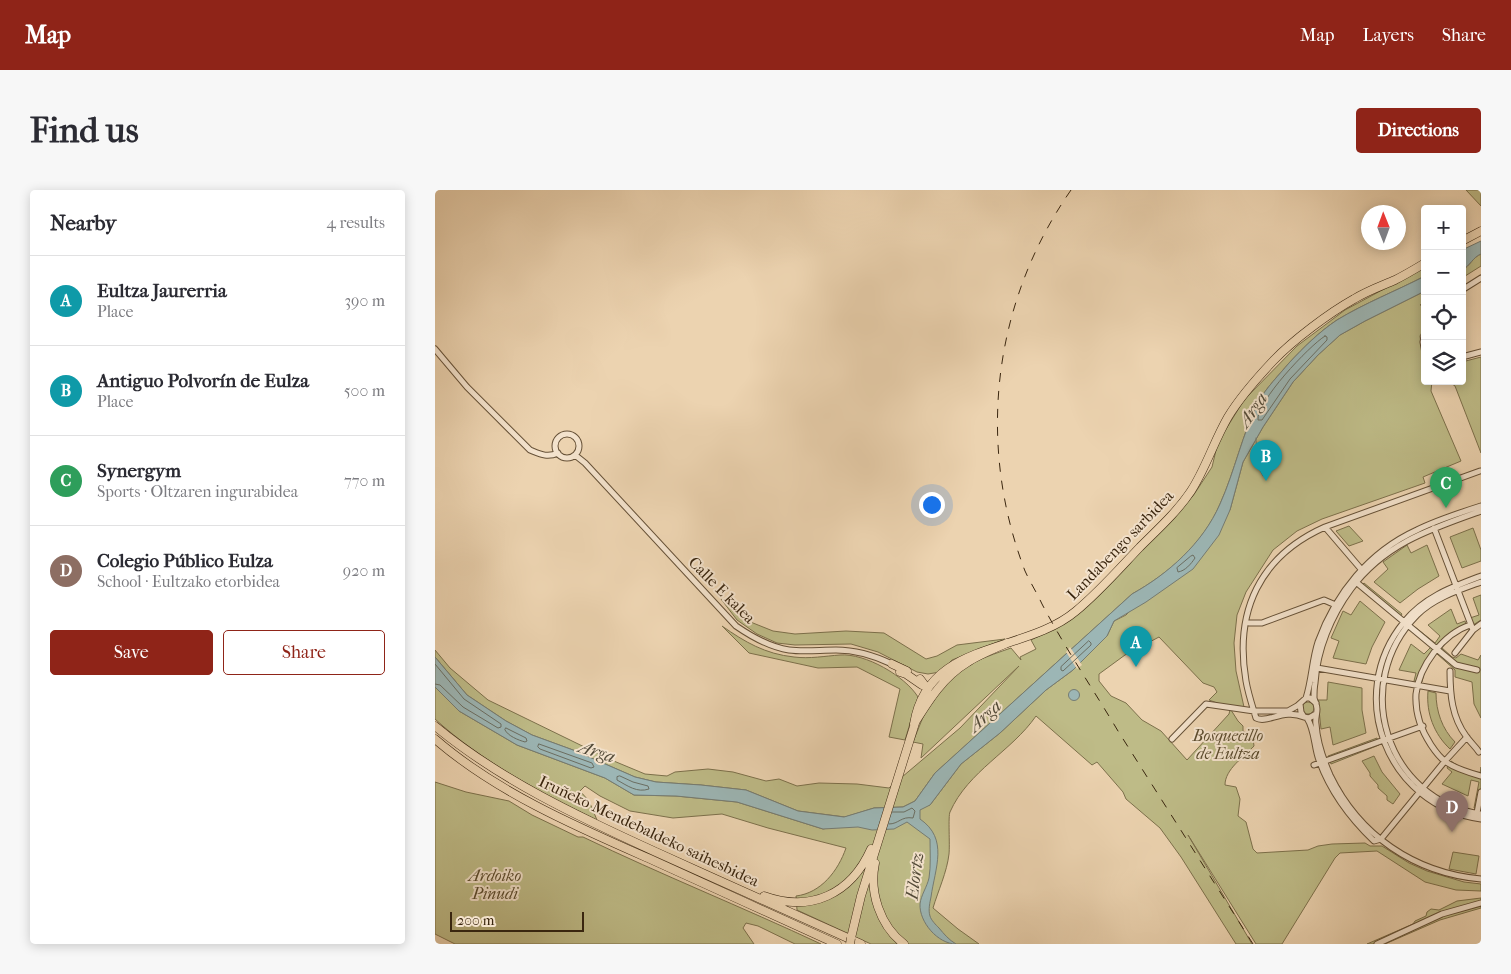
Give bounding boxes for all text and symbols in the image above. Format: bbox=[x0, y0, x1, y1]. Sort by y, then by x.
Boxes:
text: Map bbox=[25, 21, 71, 49]
text: Map bbox=[1300, 25, 1334, 46]
text: Layers bbox=[1362, 25, 1414, 46]
text: Share bbox=[1442, 25, 1486, 46]
button: Directions bbox=[1356, 108, 1481, 153]
text: Find us bbox=[30, 110, 139, 151]
north arrow bbox=[1361, 205, 1406, 250]
map controls bbox=[1421, 205, 1466, 385]
button: + bbox=[1421, 205, 1466, 250]
text: Nearby bbox=[50, 211, 116, 235]
text: 4 results bbox=[327, 213, 385, 232]
button: − bbox=[1421, 250, 1466, 295]
text: Eultza Jaurerria bbox=[97, 280, 227, 302]
text: A bbox=[61, 291, 71, 310]
text: 390 m bbox=[344, 291, 385, 310]
button: locate bbox=[1421, 295, 1466, 340]
text: Place bbox=[97, 302, 133, 321]
button: layers bbox=[1421, 340, 1466, 385]
text: Antiguo Polvorín de Eulza bbox=[97, 370, 309, 392]
text: B bbox=[61, 381, 71, 400]
text: 500 m bbox=[344, 381, 385, 400]
water label: Arga bbox=[1233, 389, 1272, 433]
text: Place bbox=[97, 392, 133, 411]
pin: B bbox=[1250, 440, 1282, 481]
text: Synergym bbox=[97, 460, 181, 482]
pin: C bbox=[1430, 467, 1462, 508]
text: C bbox=[61, 471, 71, 490]
text: 770 m bbox=[344, 471, 385, 490]
text: Sports · Oltzaren ingurabidea bbox=[97, 482, 298, 501]
street label: Landabengo sarbidea bbox=[1063, 486, 1178, 604]
your location bbox=[919, 492, 945, 518]
text: Colegio Público Eulza bbox=[97, 550, 273, 572]
street label: Calle E kalea bbox=[685, 553, 760, 628]
text: D bbox=[60, 561, 72, 580]
text: 920 m bbox=[343, 561, 385, 580]
text: School · Eultzako etorbidea bbox=[97, 572, 280, 591]
pin: A bbox=[1120, 626, 1152, 667]
button: Save bbox=[50, 630, 213, 675]
button: Share bbox=[223, 630, 385, 675]
water label: Arga bbox=[963, 696, 1006, 737]
park label: Bosquecillo de Eultza bbox=[1192, 726, 1263, 763]
water label: Arga bbox=[574, 736, 618, 768]
street label: Iruñeko Mendebaldeko saihesbidea bbox=[536, 772, 763, 891]
pin: D bbox=[1436, 791, 1468, 832]
water label: Elortz bbox=[902, 851, 928, 902]
park label: Ardoiko Pinudi bbox=[467, 866, 522, 903]
scale bar bbox=[450, 909, 584, 932]
text: 200 m bbox=[457, 912, 494, 929]

